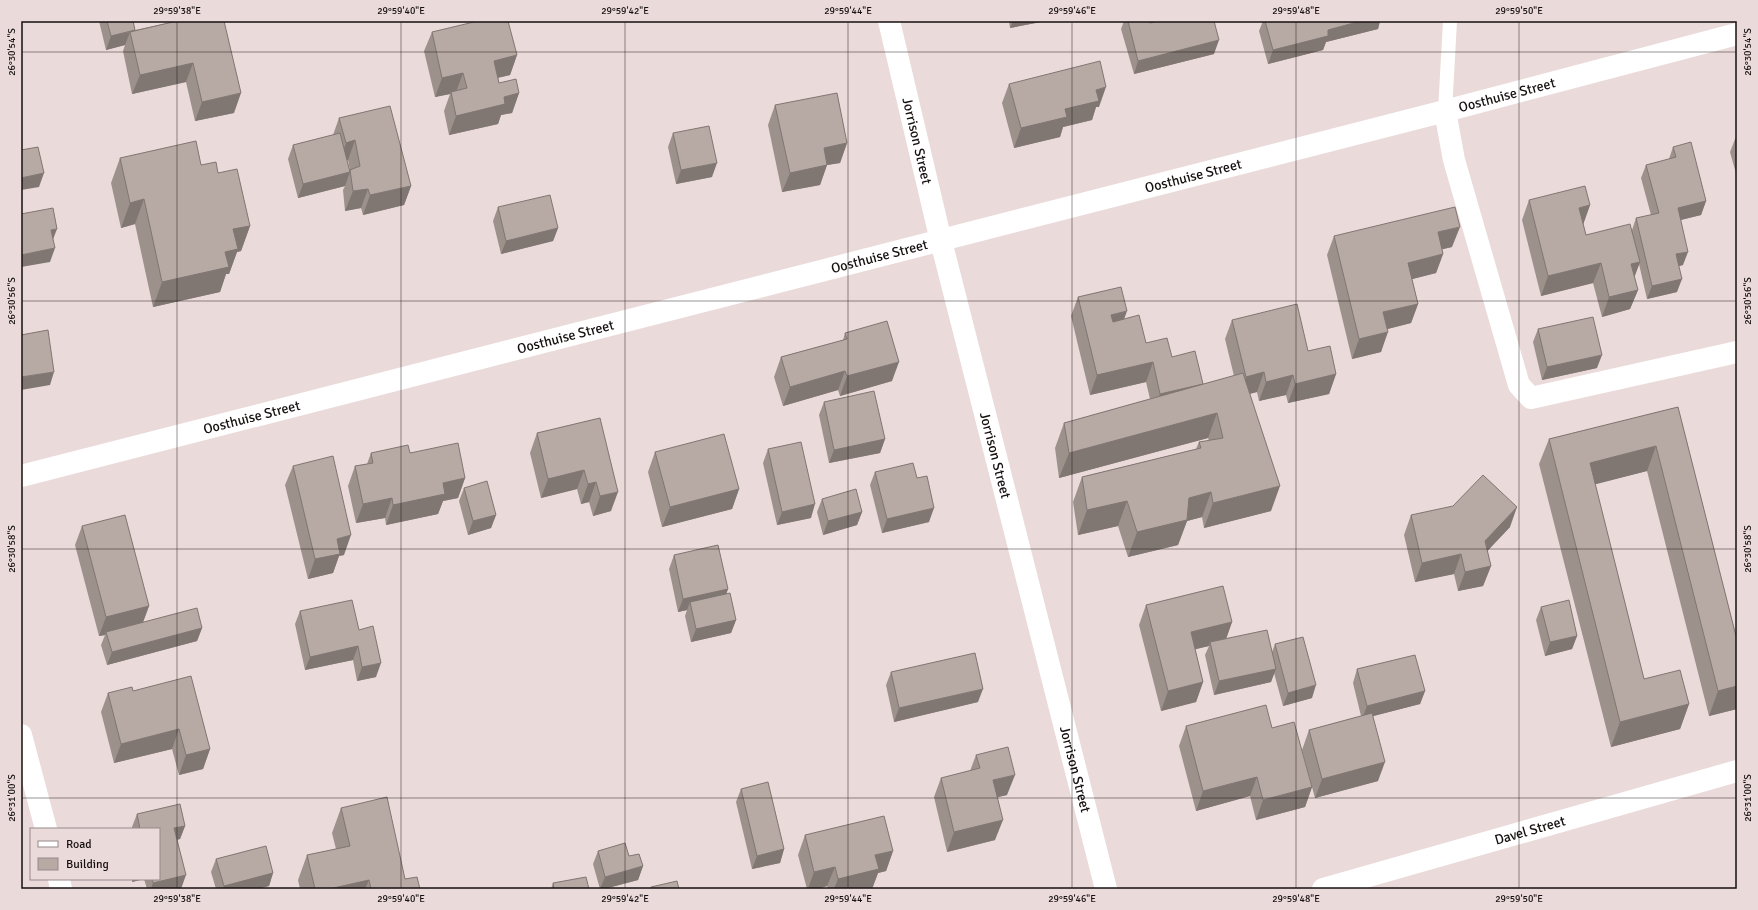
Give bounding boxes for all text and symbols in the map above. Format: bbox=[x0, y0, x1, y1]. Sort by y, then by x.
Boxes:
text: 29°59'38"E bbox=[153, 5, 201, 17]
text: 29°59'40"E bbox=[377, 5, 425, 17]
text: 29°59'42"E bbox=[601, 5, 649, 17]
text: 29°59'44"E bbox=[824, 5, 872, 17]
text: 29°59'46"E bbox=[1048, 5, 1096, 17]
text: 29°59'48"E bbox=[1272, 5, 1320, 17]
text: 29°59'50"E bbox=[1495, 5, 1543, 17]
text: 26°30'54"S bbox=[6, 28, 18, 76]
text: 26°30'54"S bbox=[1742, 28, 1754, 76]
street label: Oosthuise Street bbox=[1457, 74, 1557, 116]
street label: Jorrison Street bbox=[899, 96, 936, 186]
street label: Oosthuise Street bbox=[1143, 155, 1243, 196]
street label: Oosthuise Street bbox=[829, 235, 930, 277]
text: 26°30'56"S bbox=[6, 277, 18, 325]
text: 26°30'56"S bbox=[1742, 277, 1754, 325]
street label: Oosthuise Street bbox=[515, 316, 616, 357]
street label: Oosthuise Street bbox=[201, 396, 302, 437]
street label: Jorrison Street bbox=[976, 410, 1015, 500]
text: 26°30'58"S bbox=[6, 525, 18, 573]
text: 26°30'58"S bbox=[1742, 525, 1754, 573]
street label: Jorrison Street bbox=[1056, 724, 1095, 814]
text: 26°31'00"S bbox=[6, 774, 18, 822]
text: 26°31'00"S bbox=[1742, 774, 1754, 822]
street label: Davel Street bbox=[1492, 812, 1567, 848]
legend bbox=[30, 828, 160, 880]
text: Road bbox=[66, 837, 92, 852]
text: Building bbox=[66, 857, 109, 872]
text: 29°59'38"E bbox=[153, 893, 201, 905]
text: 29°59'40"E bbox=[377, 893, 425, 905]
text: 29°59'42"E bbox=[601, 893, 649, 905]
text: 29°59'44"E bbox=[824, 893, 872, 905]
text: 29°59'46"E bbox=[1048, 893, 1096, 905]
text: 29°59'48"E bbox=[1272, 893, 1320, 905]
text: 29°59'50"E bbox=[1495, 893, 1543, 905]

